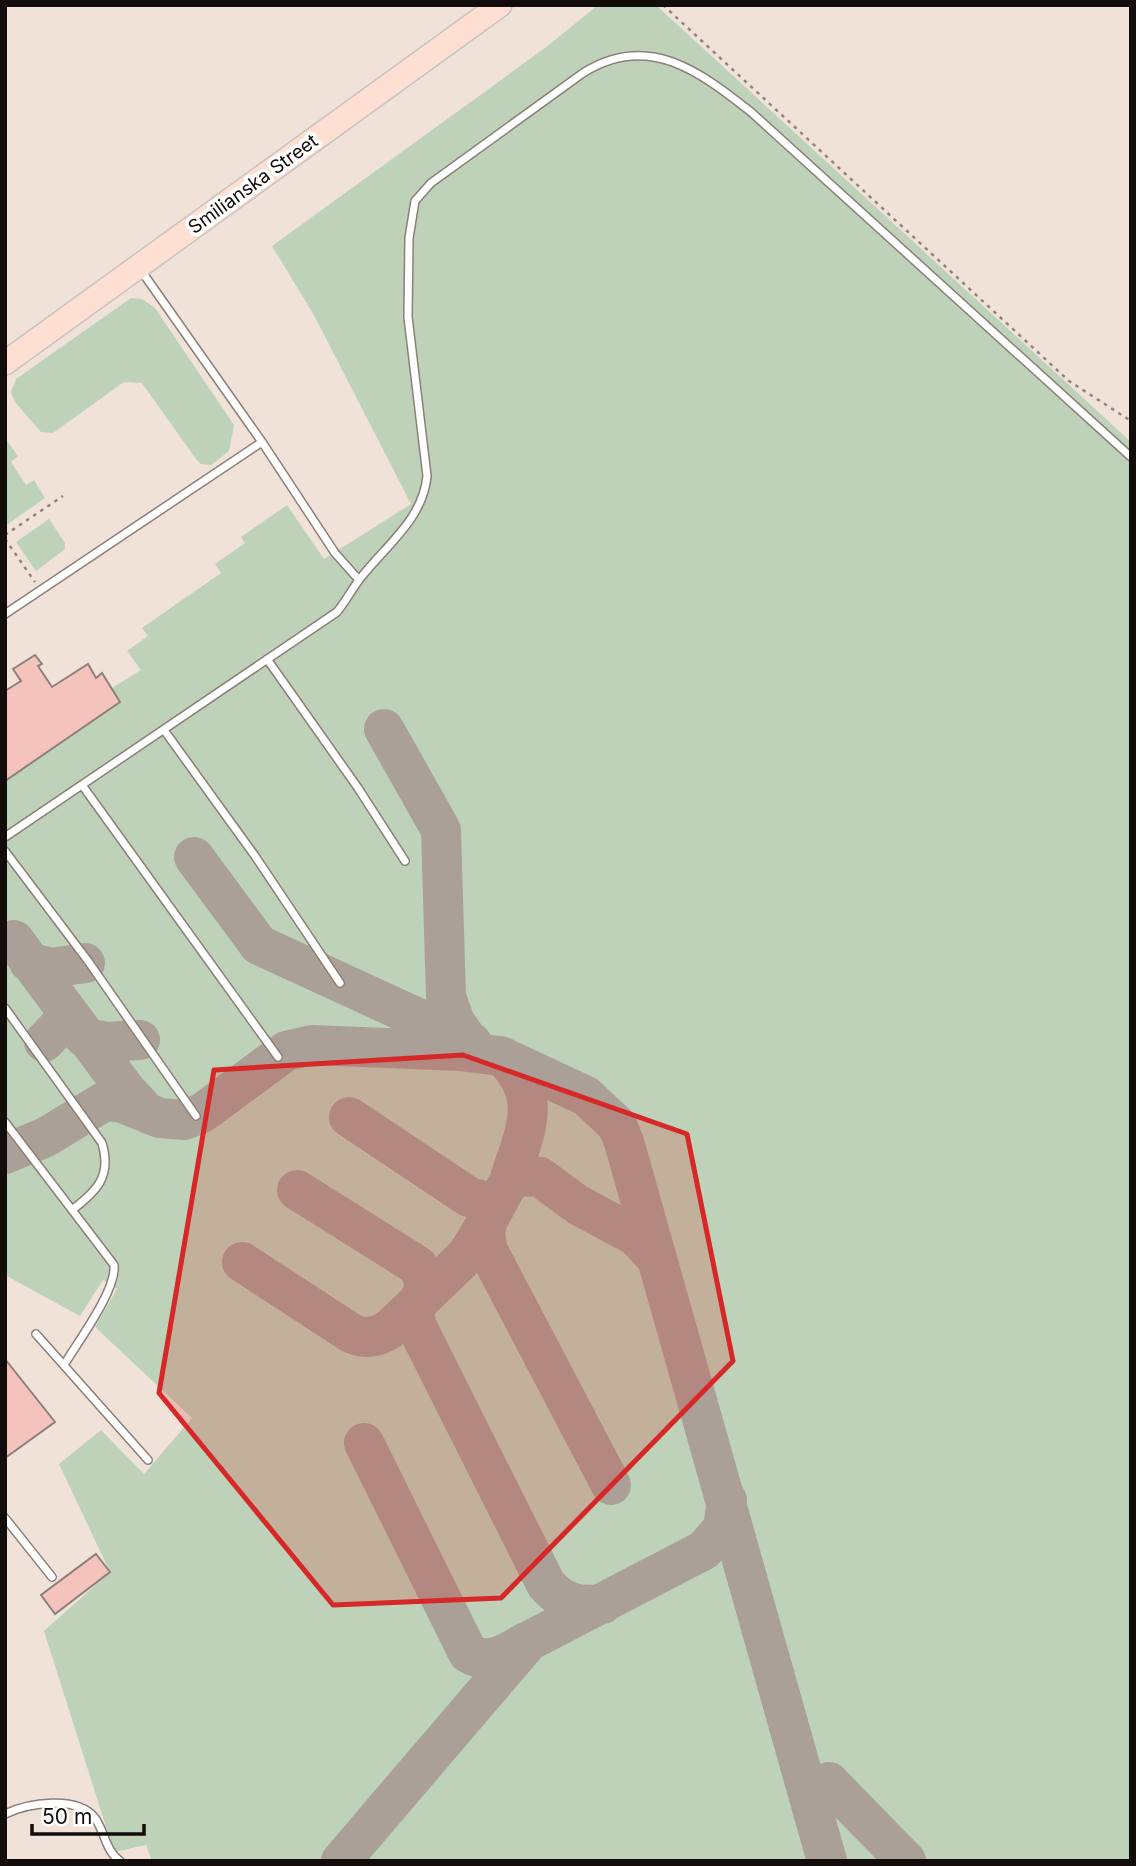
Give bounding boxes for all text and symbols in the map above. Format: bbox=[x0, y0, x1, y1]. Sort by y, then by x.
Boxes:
street label: Smilianska Street bbox=[184, 129, 322, 239]
scale bar bbox=[32, 1792, 144, 1836]
text: 50 m bbox=[42, 1804, 92, 1829]

